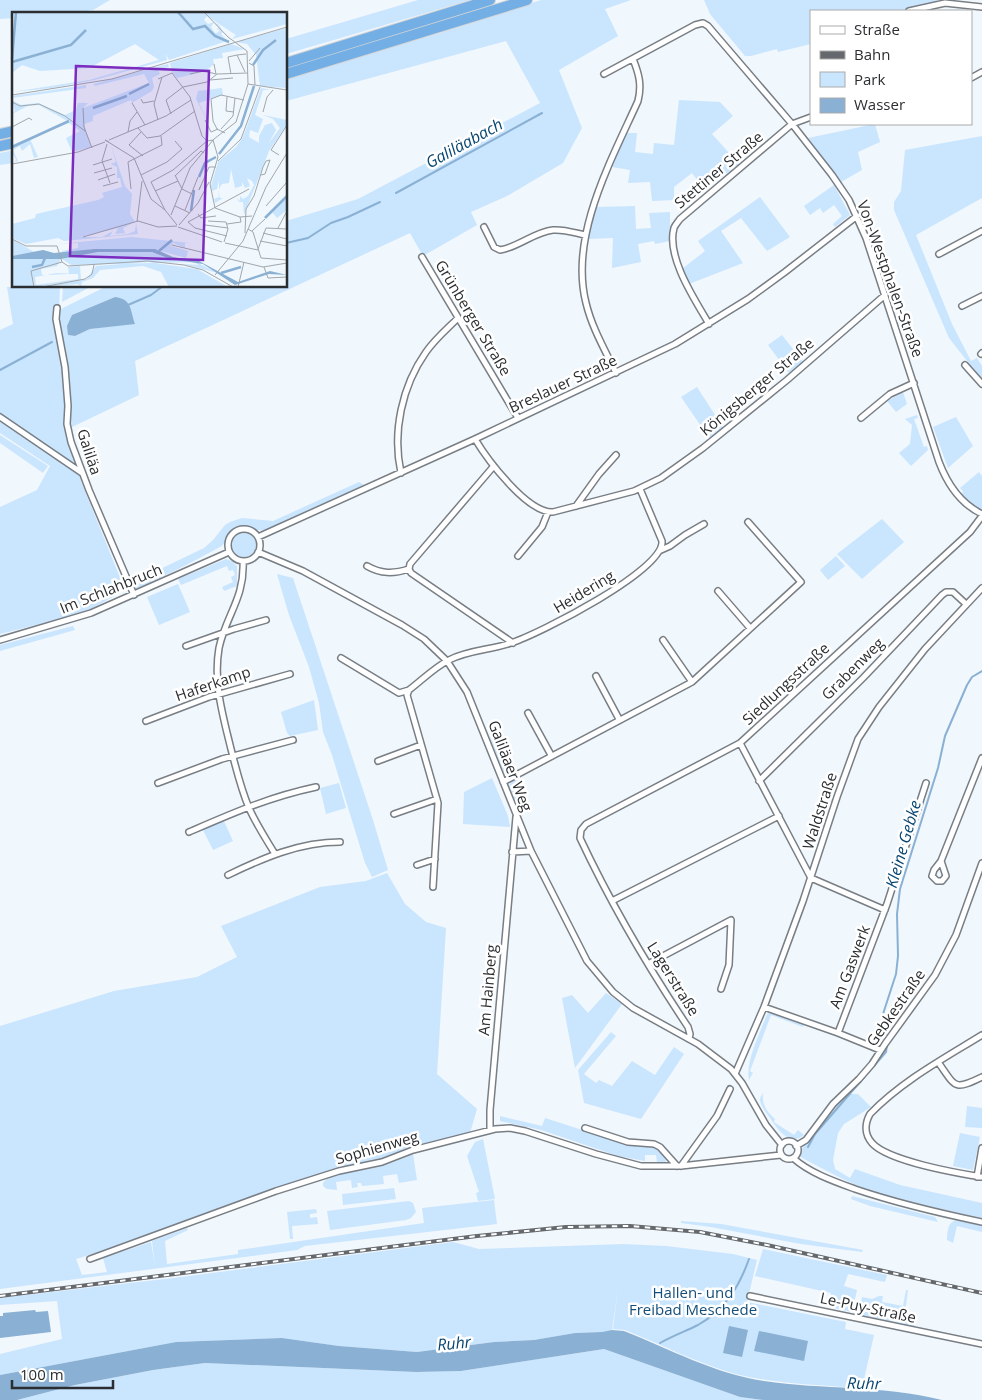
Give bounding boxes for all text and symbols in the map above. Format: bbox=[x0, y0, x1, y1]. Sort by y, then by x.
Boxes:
legend bbox=[810, 10, 972, 125]
inset map bbox=[12, 12, 288, 288]
text: Straße bbox=[854, 19, 900, 39]
text: Bahn bbox=[854, 44, 890, 64]
text: Park bbox=[854, 69, 885, 89]
text: Wasser bbox=[854, 94, 905, 114]
water label: Galiläabach bbox=[422, 113, 506, 173]
street label: Stettiner Straße bbox=[670, 126, 767, 212]
street label: Von-Westphalen-Straße bbox=[853, 197, 929, 360]
street label: Grünberger Straße bbox=[431, 256, 516, 379]
street label: Königsberger Straße bbox=[695, 333, 817, 440]
street label: Breslauer Straße bbox=[505, 349, 620, 417]
street label: Galiläa bbox=[73, 426, 107, 477]
street label: Im Schlahbruch bbox=[56, 558, 165, 618]
street label: Heidering bbox=[549, 565, 618, 617]
street label: Grabenweg bbox=[817, 633, 888, 704]
street label: Siedlungsstraße bbox=[738, 638, 833, 729]
street label: Haferkamp bbox=[172, 661, 253, 705]
street label: Galiläaer Weg bbox=[484, 717, 537, 814]
street label: Waldstraße bbox=[797, 770, 841, 852]
water label: Kleine Gebke bbox=[880, 798, 926, 890]
street label: Am Gaswerk bbox=[824, 922, 874, 1011]
street label: Lagerstraße bbox=[643, 938, 704, 1019]
street label: Am Hainberg bbox=[473, 943, 501, 1036]
street label: Gebkestraße bbox=[861, 965, 929, 1050]
street label: Sophienweg bbox=[333, 1126, 420, 1168]
park label: Hallen- und Freibad Meschede bbox=[629, 1282, 757, 1319]
street label: Le-Puy-Straße bbox=[818, 1287, 918, 1327]
water label: Ruhr bbox=[436, 1331, 473, 1355]
scale bar bbox=[12, 1358, 114, 1390]
text: 100 m bbox=[20, 1364, 64, 1384]
water label: Ruhr bbox=[847, 1371, 882, 1395]

